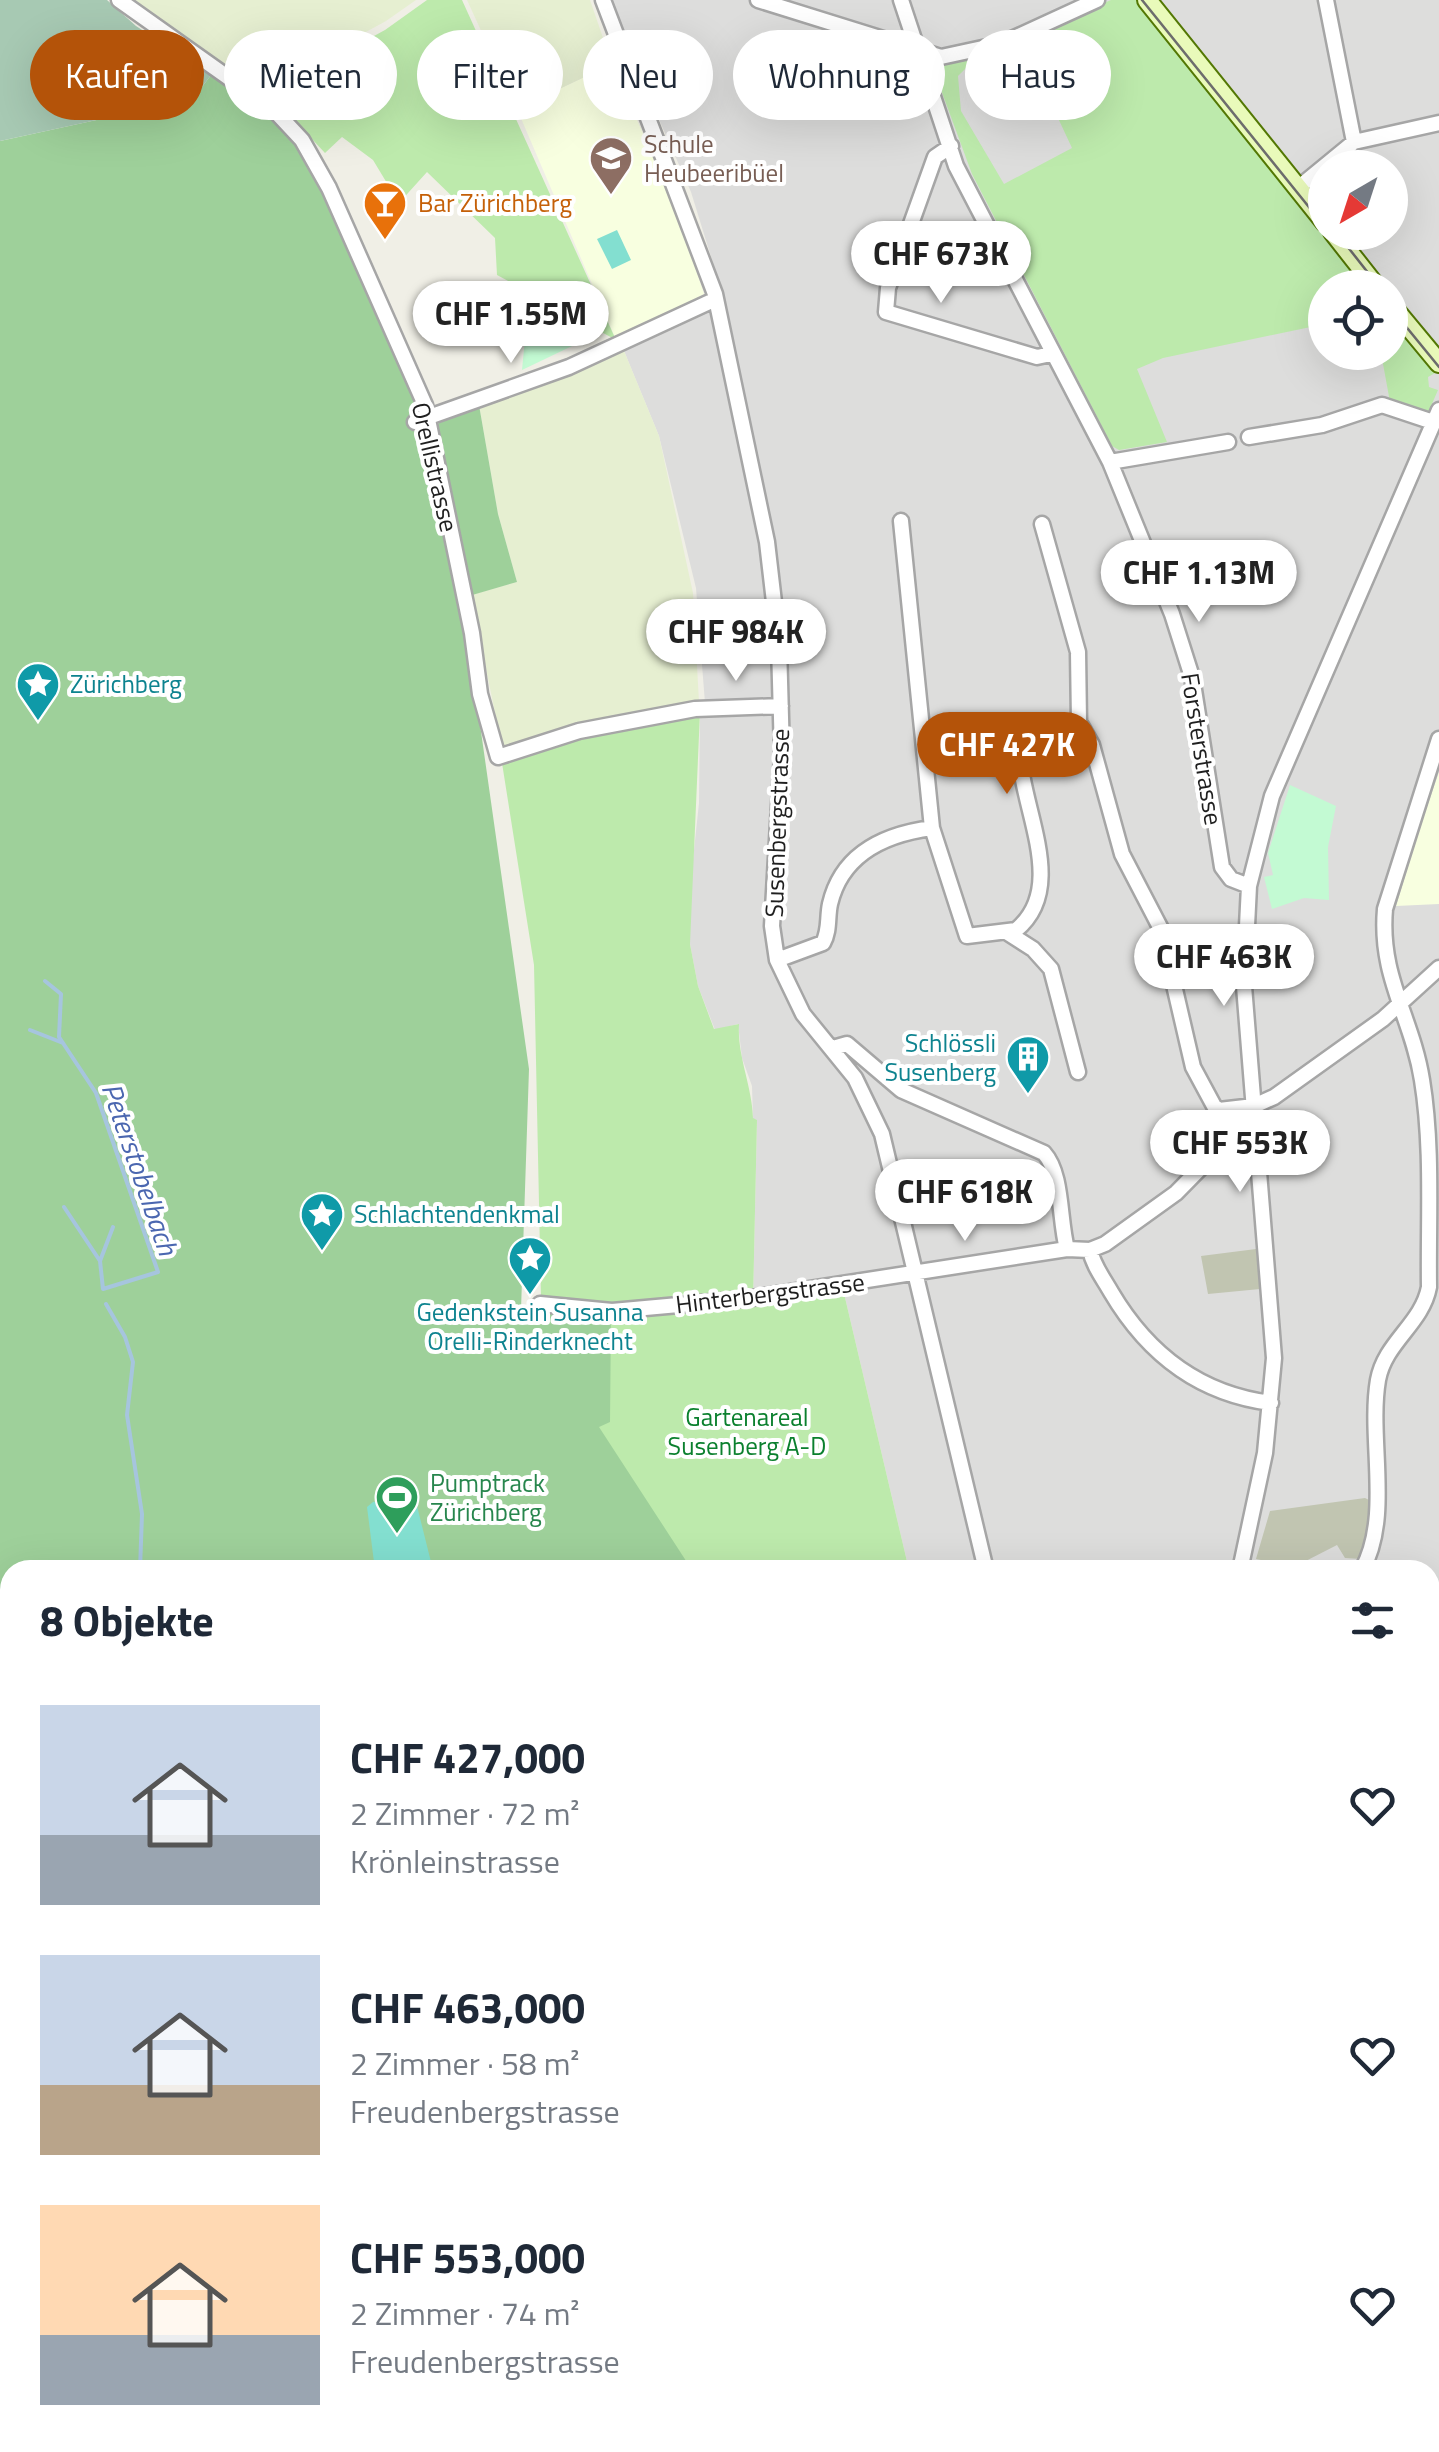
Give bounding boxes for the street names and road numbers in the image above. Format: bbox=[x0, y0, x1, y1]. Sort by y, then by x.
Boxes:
street label: Orellistrasse bbox=[402, 398, 468, 536]
street label: Forsterstrasse bbox=[1171, 670, 1233, 828]
street label: Susenbergstrasse bbox=[755, 728, 799, 918]
street label: Hinterbergstrasse bbox=[673, 1263, 867, 1323]

